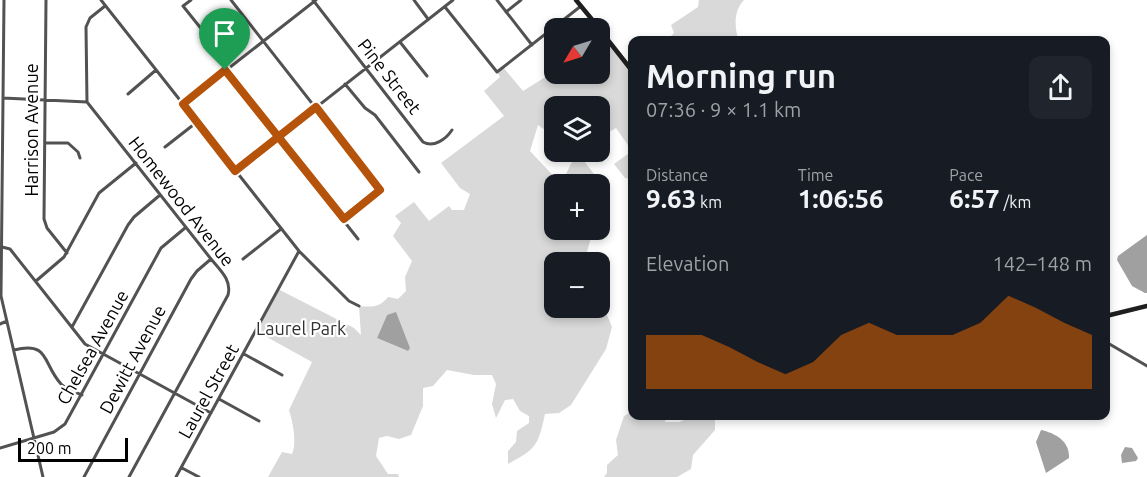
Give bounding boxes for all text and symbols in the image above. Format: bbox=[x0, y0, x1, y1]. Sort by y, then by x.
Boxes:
pin bbox=[199, 8, 250, 70]
icon: arrive bbox=[208, 17, 241, 50]
north arrow bbox=[544, 18, 610, 84]
map controls bbox=[544, 18, 610, 318]
street label: Pine Street bbox=[354, 34, 426, 118]
button: share bbox=[1029, 56, 1092, 119]
text: Morning run bbox=[646, 57, 836, 94]
street label: Harrison Avenue bbox=[21, 63, 41, 197]
button: layers bbox=[544, 96, 610, 162]
text: 07:36 · 9 × 1.1 km bbox=[646, 98, 801, 121]
street label: Homewood Avenue bbox=[125, 132, 239, 270]
text: Distance bbox=[646, 166, 708, 184]
text: Time bbox=[798, 166, 833, 184]
text: Pace bbox=[949, 166, 983, 184]
button: + bbox=[544, 174, 610, 240]
text: 9.63 bbox=[646, 184, 696, 213]
text: 1:06:56 bbox=[798, 184, 884, 213]
text: 6:57 bbox=[949, 184, 1000, 213]
text: km bbox=[696, 193, 722, 211]
text: /km bbox=[1000, 193, 1031, 211]
button: − bbox=[544, 252, 610, 318]
text: Elevation bbox=[646, 252, 729, 275]
text: 142–148 m bbox=[993, 252, 1092, 275]
street label: Chelsea Avenue bbox=[52, 286, 132, 408]
street label: Dewitt Avenue bbox=[95, 301, 169, 417]
park label: Laurel Park bbox=[256, 318, 346, 338]
street label: Laurel Street bbox=[174, 340, 242, 442]
scale bar bbox=[18, 435, 128, 462]
text: 200 m bbox=[27, 439, 72, 457]

